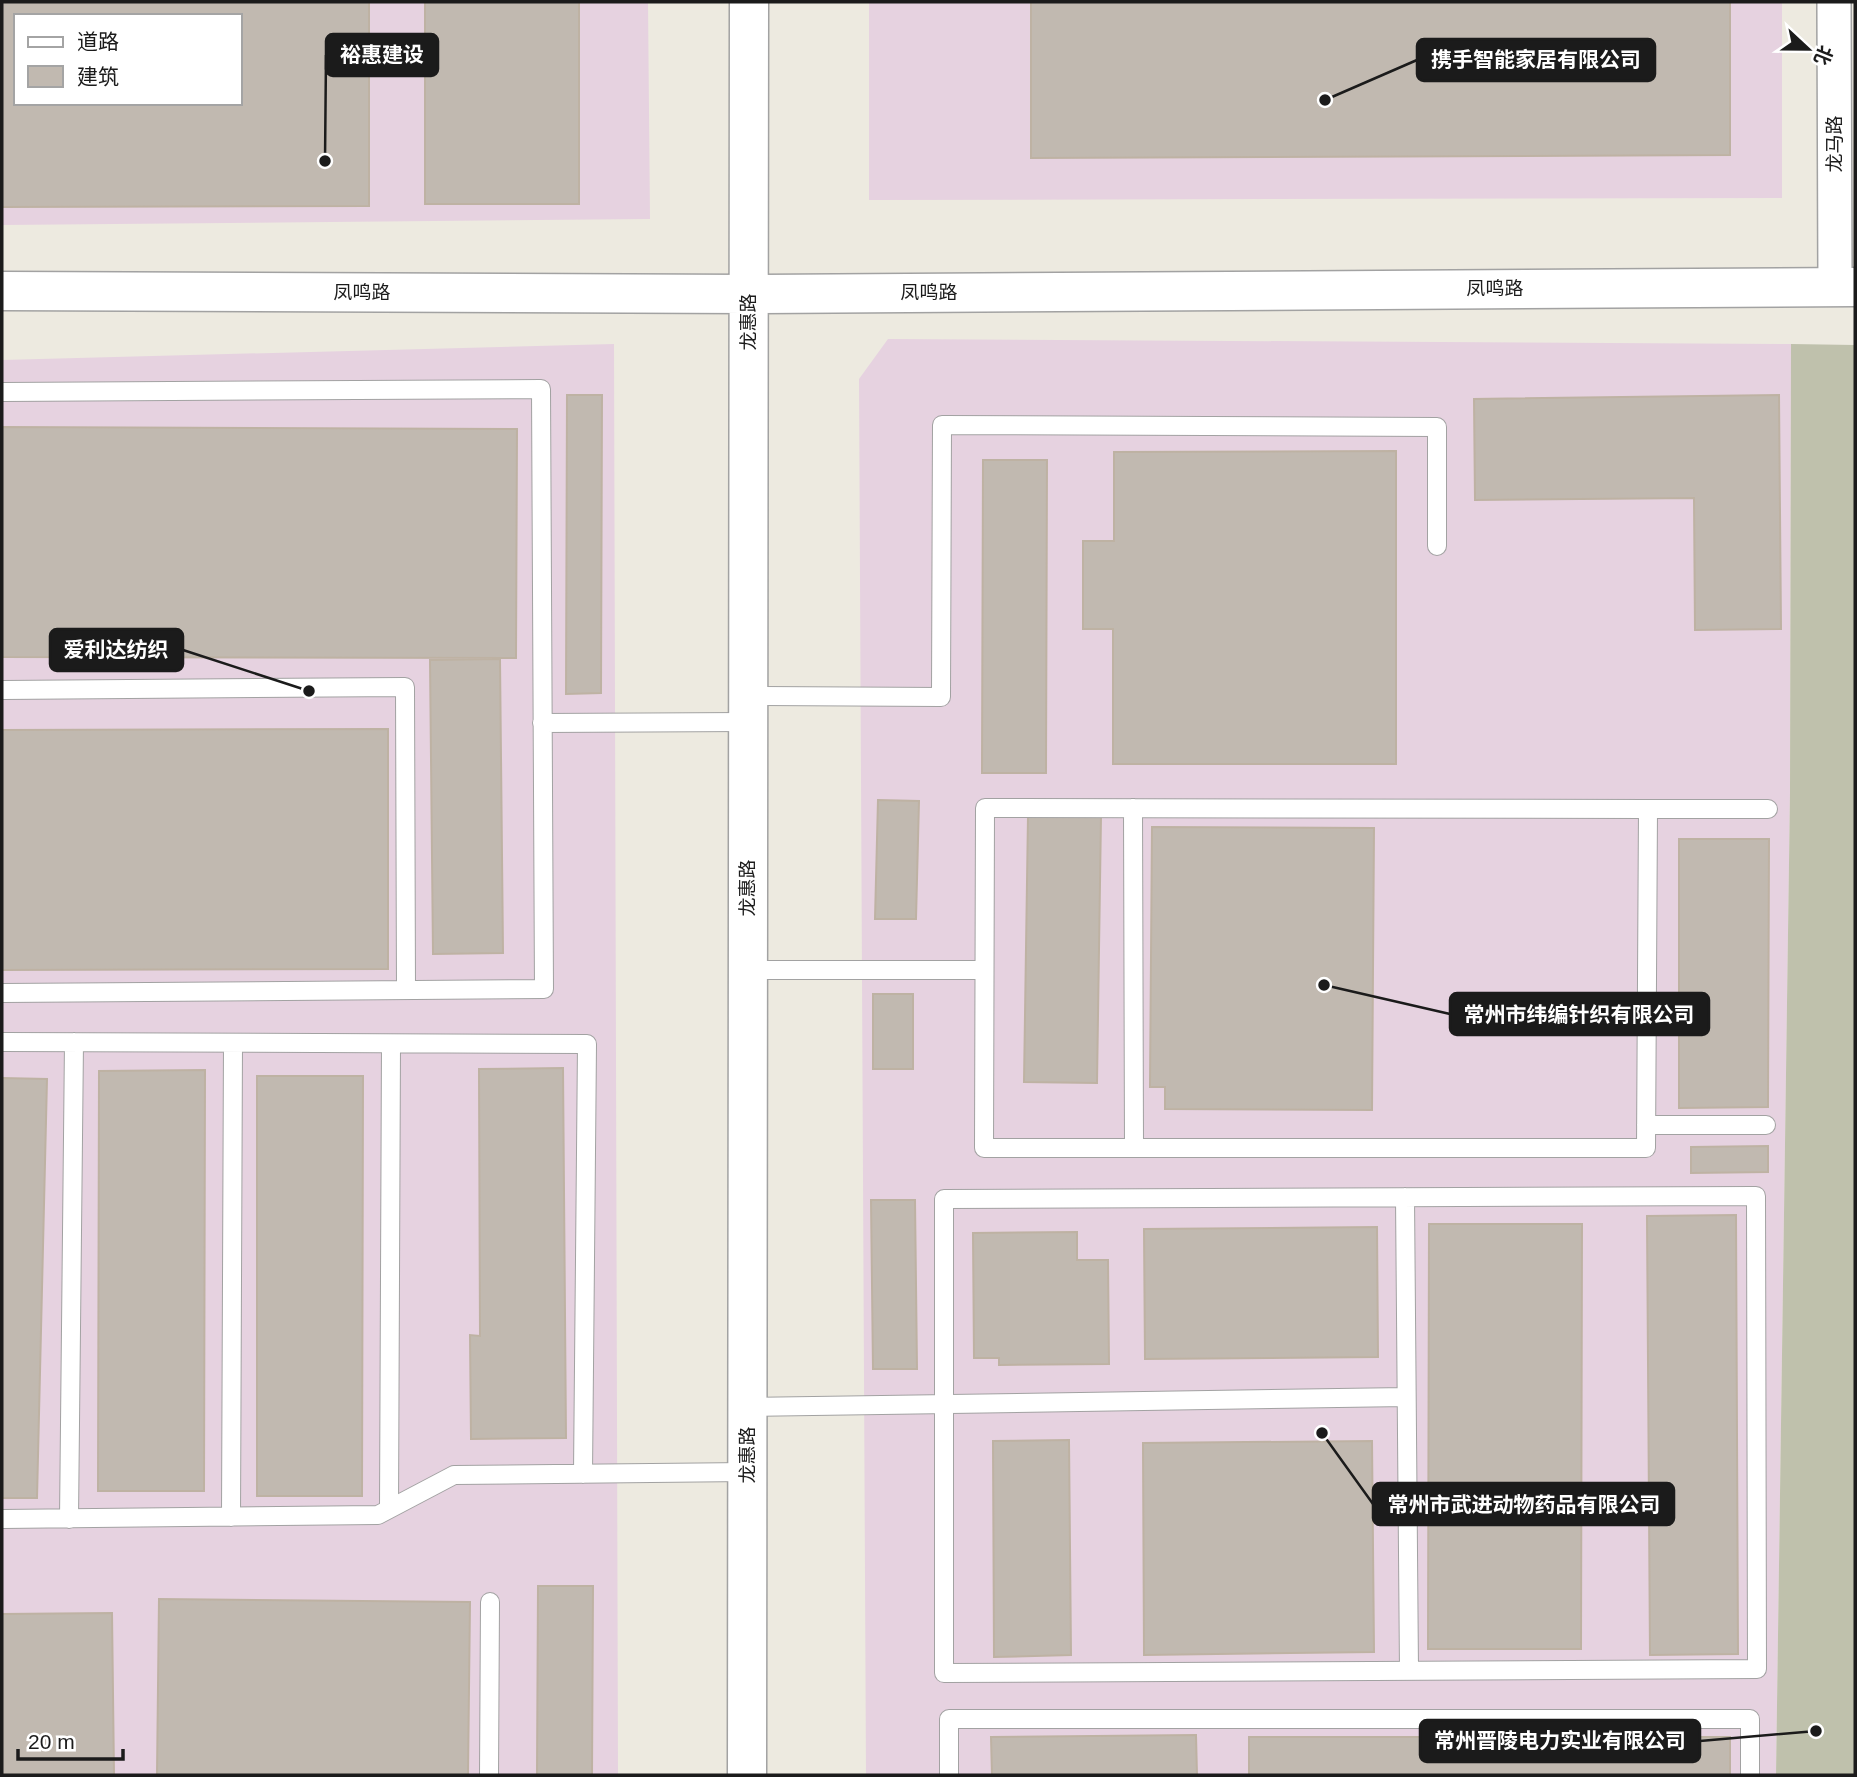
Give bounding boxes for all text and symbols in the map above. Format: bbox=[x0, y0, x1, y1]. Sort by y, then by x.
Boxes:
legend bbox=[14, 14, 242, 105]
north arrow bbox=[1773, 14, 1843, 84]
text: 道路 bbox=[77, 30, 119, 53]
callout: 裕惠建设 bbox=[326, 34, 438, 76]
callout: 携手智能家居有限公司 bbox=[1417, 39, 1655, 81]
text: 北 bbox=[1810, 42, 1837, 68]
text: 裕惠建设 bbox=[340, 43, 424, 66]
text: 携手智能家居有限公司 bbox=[1431, 48, 1641, 71]
text: 建筑 bbox=[77, 65, 119, 88]
street label: 龙马路 bbox=[1824, 115, 1845, 173]
street label: 凤鸣路 bbox=[1466, 278, 1524, 299]
street label: 凤鸣路 bbox=[333, 282, 391, 303]
street label: 凤鸣路 bbox=[900, 282, 958, 303]
street label: 龙惠路 bbox=[738, 293, 759, 351]
callout: 爱利达纺织 bbox=[50, 629, 183, 671]
text: 爱利达纺织 bbox=[64, 638, 169, 661]
street label: 龙惠路 bbox=[737, 859, 758, 917]
callout: 常州市纬编针织有限公司 bbox=[1450, 993, 1709, 1035]
text: 常州市纬编针织有限公司 bbox=[1464, 1003, 1695, 1026]
street label: 龙惠路 bbox=[737, 1426, 758, 1484]
callout: 常州市武进动物药品有限公司 bbox=[1373, 1483, 1674, 1525]
text: 常州市武进动物药品有限公司 bbox=[1388, 1493, 1661, 1516]
scale bar bbox=[18, 1718, 122, 1762]
callout: 常州晋陵电力实业有限公司 bbox=[1420, 1720, 1700, 1762]
text: 常州晋陵电力实业有限公司 bbox=[1434, 1729, 1686, 1752]
text: 20 m bbox=[28, 1730, 75, 1753]

